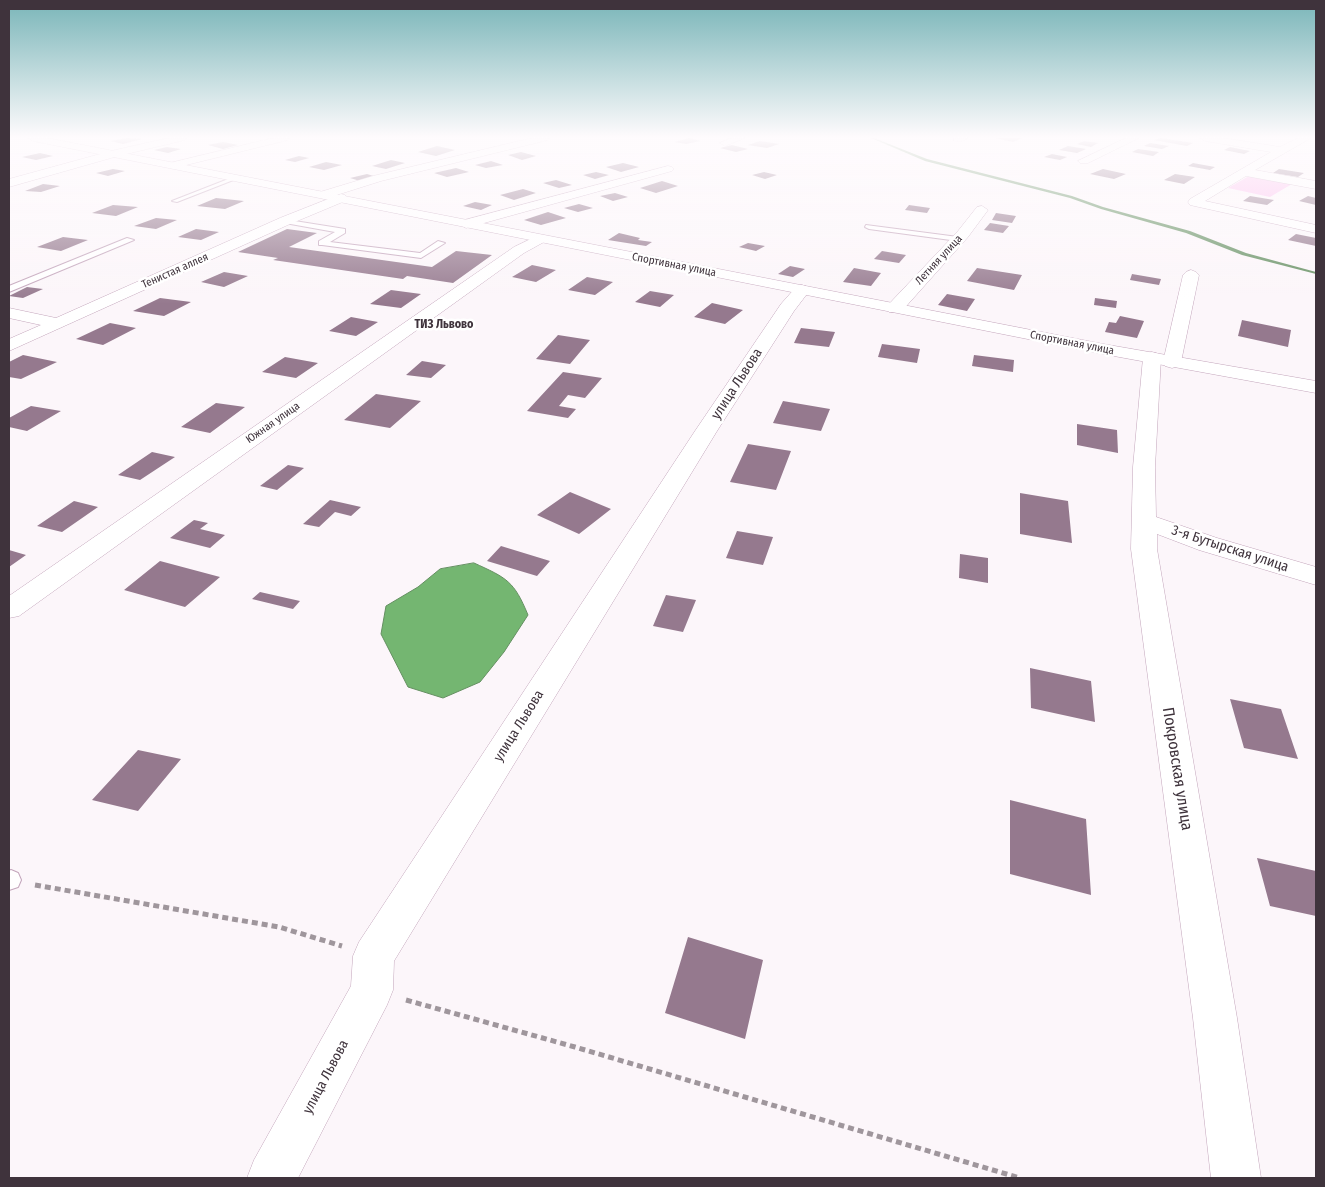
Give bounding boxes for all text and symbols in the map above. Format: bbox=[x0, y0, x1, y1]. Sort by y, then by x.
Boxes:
street label: Летняя улица bbox=[913, 232, 965, 288]
street label: Тенистая аллея bbox=[140, 250, 210, 292]
street label: Спортивная улица bbox=[631, 250, 717, 280]
district label: ТИЗ Львово bbox=[414, 318, 474, 332]
street label: Спортивная улица bbox=[1029, 328, 1115, 358]
street label: улица Львова bbox=[708, 345, 766, 423]
street label: Южная улица bbox=[244, 400, 302, 446]
street label: 3-я Бутырская улица bbox=[1169, 522, 1291, 576]
street label: улица Львова bbox=[490, 687, 548, 765]
street label: Покровская улица bbox=[1158, 706, 1196, 832]
street label: улица Львова bbox=[300, 1037, 352, 1117]

